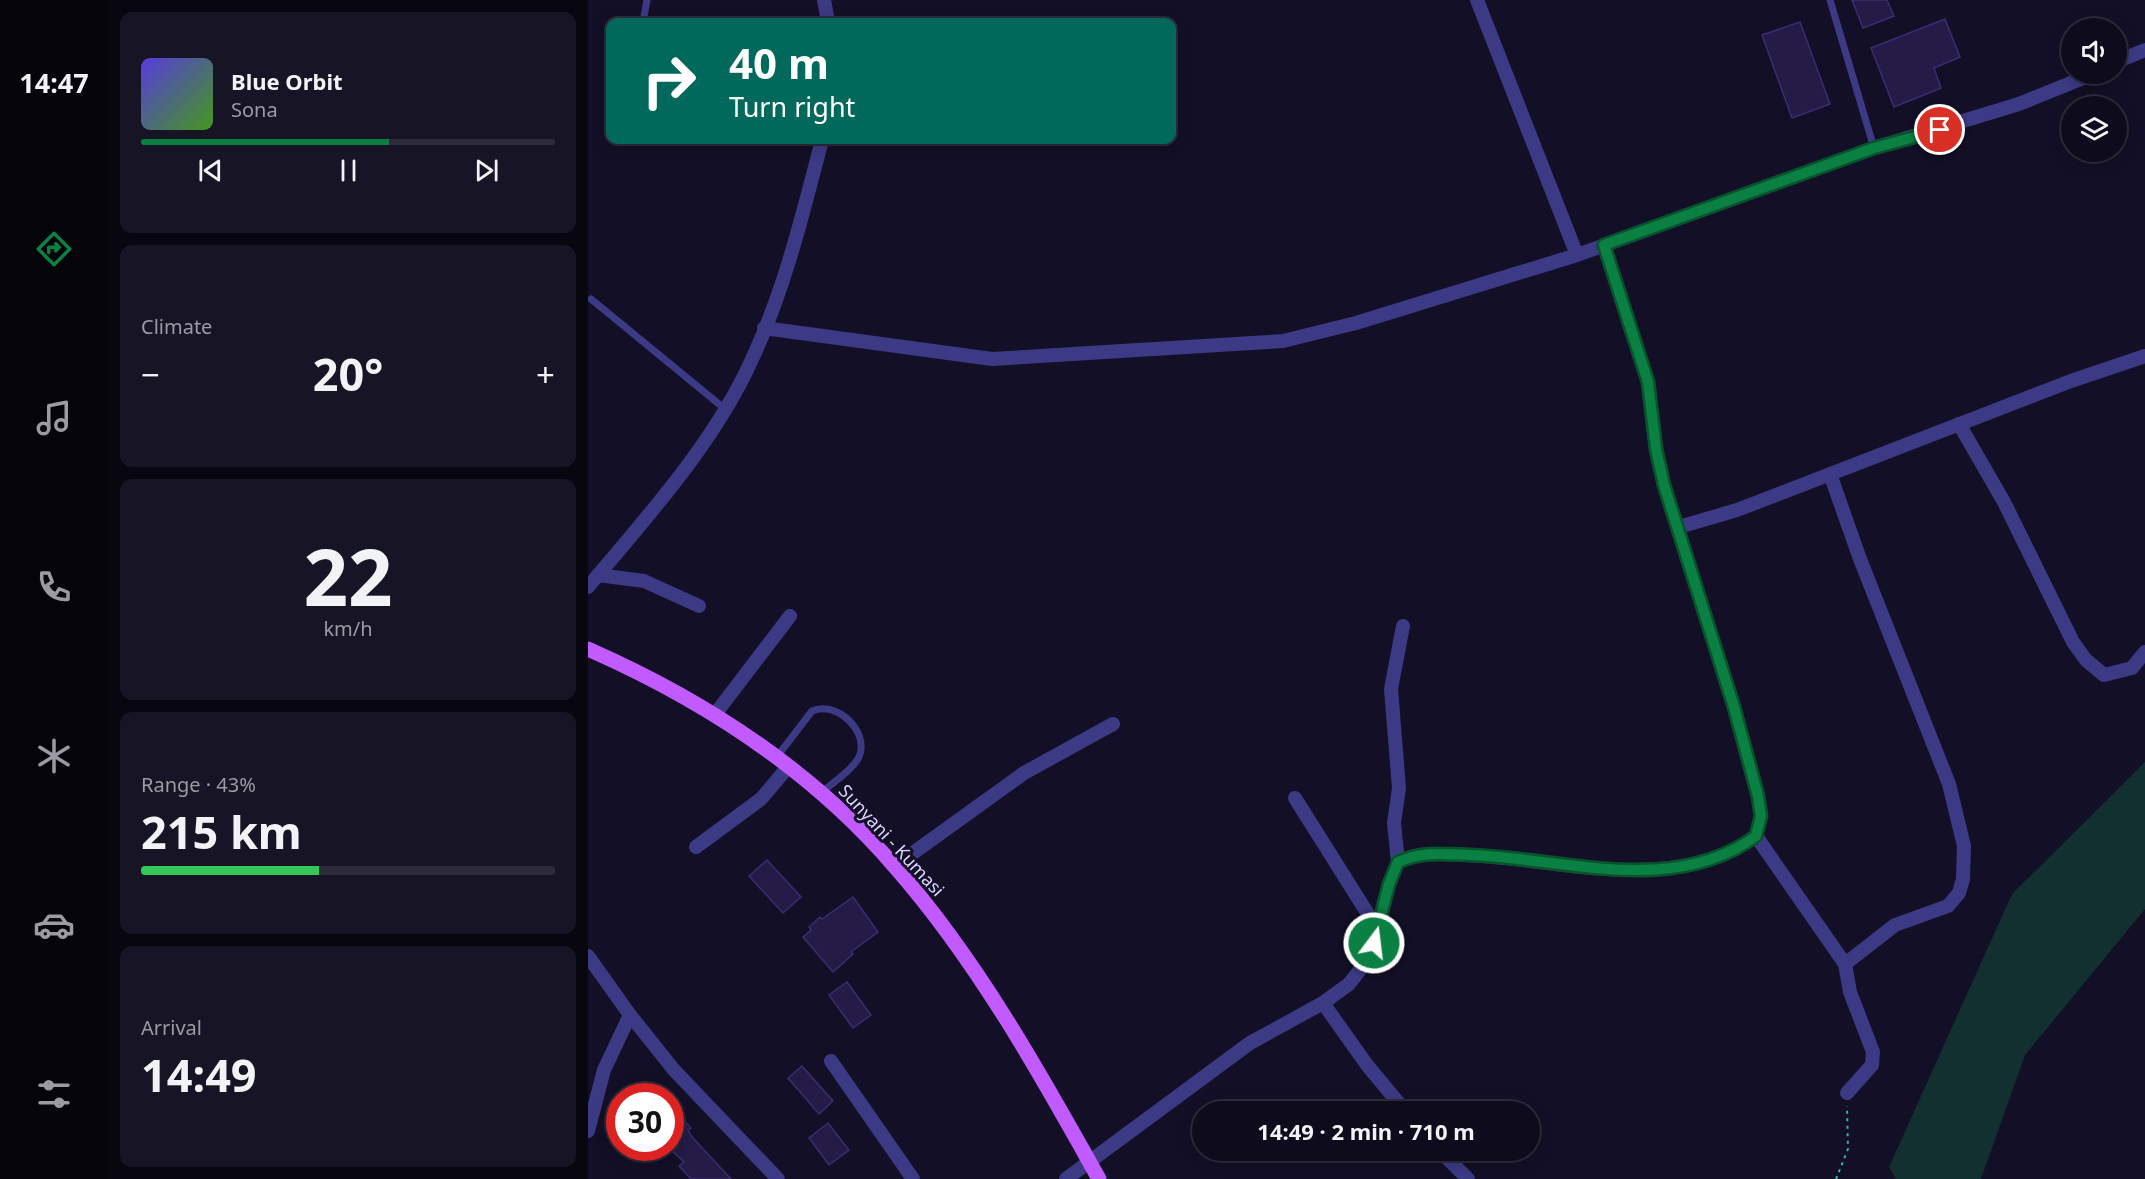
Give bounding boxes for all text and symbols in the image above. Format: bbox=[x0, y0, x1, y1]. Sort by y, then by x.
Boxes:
map controls bbox=[2061, 18, 2127, 162]
button: sound bbox=[2061, 18, 2127, 84]
text: 40 m bbox=[729, 34, 829, 91]
icon: right bbox=[630, 42, 708, 120]
text: 14:47 bbox=[19, 64, 89, 101]
text: Blue Orbit bbox=[231, 66, 343, 96]
text: Turn right bbox=[729, 88, 855, 125]
text: Sona bbox=[231, 96, 278, 123]
button: layers bbox=[2061, 96, 2127, 162]
pin bbox=[1914, 104, 1965, 155]
icon: arrive bbox=[1923, 113, 1956, 146]
icon: previous bbox=[194, 154, 227, 187]
icon: pause bbox=[332, 154, 365, 187]
icon: next bbox=[470, 154, 503, 187]
icon: directions bbox=[33, 228, 75, 270]
text: Climate bbox=[141, 313, 212, 340]
text: 20° bbox=[313, 343, 383, 404]
text: − bbox=[141, 352, 160, 397]
text: + bbox=[536, 352, 555, 397]
icon: music bbox=[33, 397, 75, 439]
text: 22 bbox=[303, 523, 393, 629]
icon: phone bbox=[33, 566, 75, 608]
text: km/h bbox=[323, 615, 373, 642]
icon: climate bbox=[33, 735, 75, 777]
text: Range · 43% bbox=[141, 771, 256, 798]
street label: Sunyani - Kumasi bbox=[834, 779, 950, 901]
text: 215 km bbox=[141, 801, 302, 862]
icon: car bbox=[33, 904, 75, 946]
position arrow bbox=[1342, 911, 1406, 975]
text: Arrival bbox=[141, 1014, 202, 1041]
text: 14:49 bbox=[141, 1044, 257, 1105]
icon: filters bbox=[33, 1073, 75, 1115]
speed limit sign: 30 bbox=[606, 1083, 684, 1161]
text: 14:49 · 2 min · 710 m bbox=[1257, 1116, 1475, 1146]

